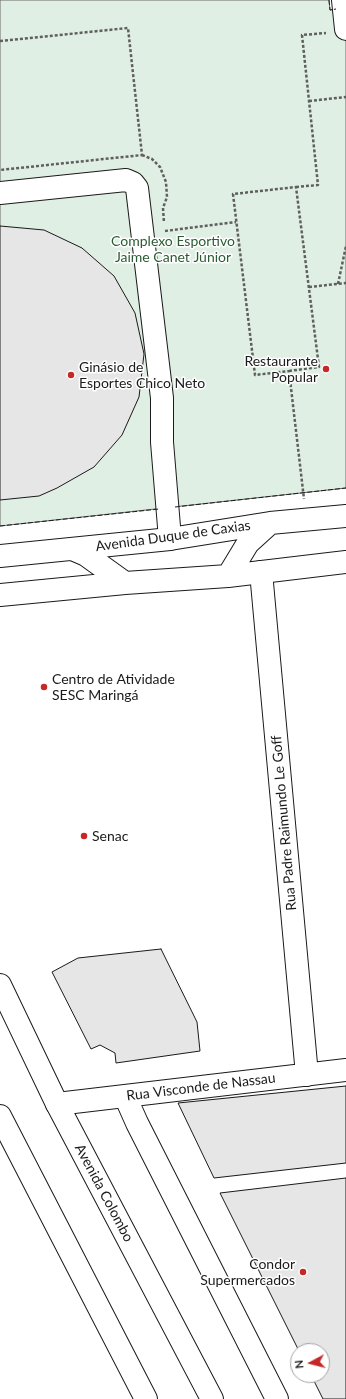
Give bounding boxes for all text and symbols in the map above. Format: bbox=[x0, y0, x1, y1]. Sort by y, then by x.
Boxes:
park label: Complexo Esportivo Jaime Canet Júnior bbox=[111, 233, 235, 266]
place label: Restaurante Popular bbox=[244, 353, 318, 386]
place label: Ginásio de Esportes Chico Neto bbox=[79, 359, 205, 392]
marker: Restaurante Popular bbox=[321, 364, 331, 374]
marker: Ginásio de Esportes Chico Neto bbox=[66, 370, 76, 380]
street label: Avenida Duque de Caxias bbox=[94, 517, 252, 555]
place label: Centro de Atividade SESC Maringá bbox=[52, 671, 175, 704]
marker: Centro de Atividade SESC Maringá bbox=[39, 682, 49, 692]
street label: Rua Padre Raimundo Le Goff bbox=[268, 735, 300, 911]
place label: Senac bbox=[92, 828, 128, 844]
marker: Senac bbox=[79, 831, 89, 841]
street label: Rua Visconde de Nassau bbox=[126, 1070, 276, 1104]
street label: Avenida Colombo bbox=[71, 1141, 137, 1245]
place label: Condor Supermercados bbox=[200, 1256, 295, 1288]
marker: Condor Supermercados bbox=[298, 1267, 308, 1277]
north arrow bbox=[290, 1343, 330, 1383]
text: N bbox=[292, 1359, 306, 1369]

